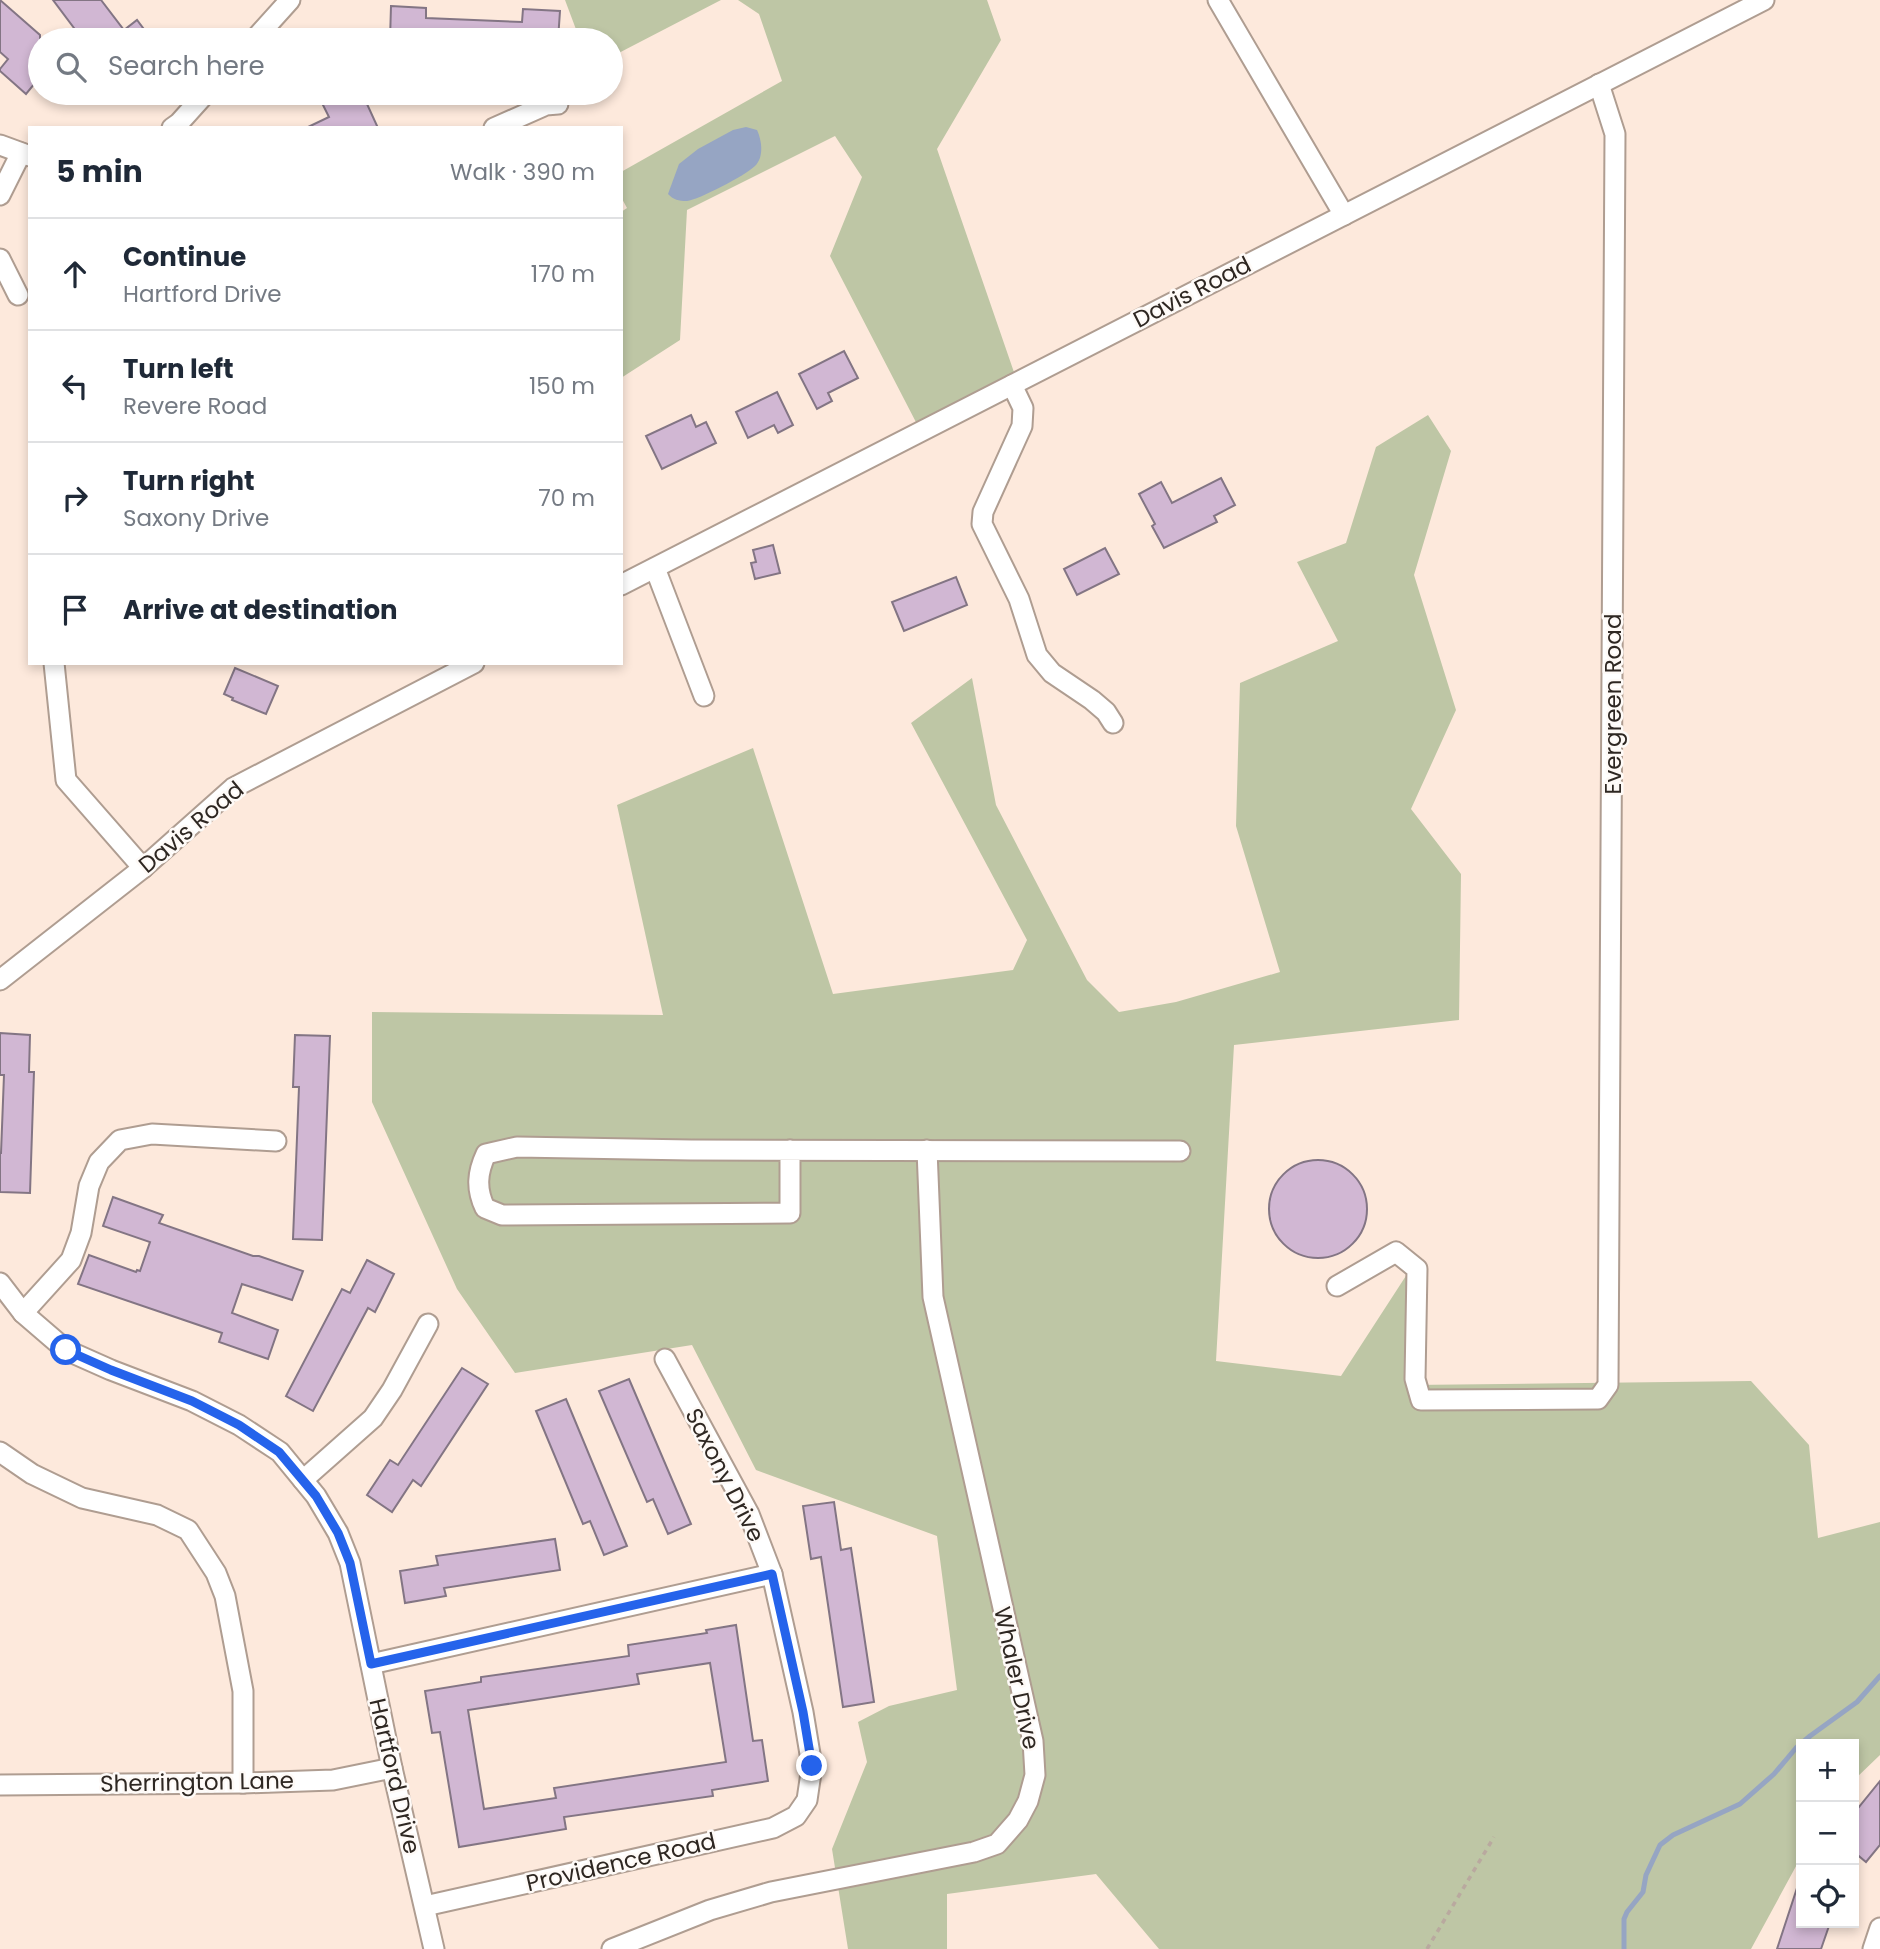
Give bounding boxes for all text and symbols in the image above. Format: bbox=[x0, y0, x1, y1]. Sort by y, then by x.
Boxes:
search box bbox=[28, 28, 623, 105]
icon: search bbox=[52, 48, 90, 86]
text: Search here bbox=[108, 48, 265, 84]
text: 5 min bbox=[56, 150, 143, 193]
text: Walk · 390 m bbox=[450, 156, 595, 188]
text: Continue bbox=[123, 239, 246, 275]
street label: Davis Road bbox=[1128, 249, 1256, 335]
icon: ahead bbox=[56, 255, 94, 293]
text: 170 m bbox=[531, 258, 595, 290]
text: Hartford Drive bbox=[123, 278, 282, 310]
text: Turn left bbox=[123, 351, 234, 387]
icon: left bbox=[56, 367, 94, 405]
text: 150 m bbox=[529, 370, 595, 402]
text: Revere Road bbox=[123, 390, 267, 422]
text: Turn right bbox=[123, 463, 255, 499]
icon: right bbox=[56, 479, 94, 517]
text: 70 m bbox=[538, 482, 595, 514]
text: Saxony Drive bbox=[123, 502, 269, 534]
icon: arrive bbox=[56, 591, 94, 629]
text: Arrive at destination bbox=[123, 592, 398, 628]
street label: Evergreen Road bbox=[1597, 614, 1629, 794]
street label: Davis Road bbox=[132, 773, 250, 881]
route start bbox=[50, 1334, 81, 1365]
street label: Saxony Drive bbox=[678, 1403, 772, 1547]
street label: Whaler Drive bbox=[986, 1604, 1048, 1752]
street label: Hartford Drive bbox=[362, 1695, 428, 1857]
map controls bbox=[1796, 1739, 1859, 1928]
button: + bbox=[1796, 1739, 1859, 1802]
route end bbox=[796, 1750, 827, 1781]
street label: Sherrington Lane bbox=[100, 1764, 294, 1800]
button: − bbox=[1796, 1802, 1859, 1865]
street label: Providence Road bbox=[523, 1825, 719, 1899]
button: locate bbox=[1796, 1865, 1859, 1928]

